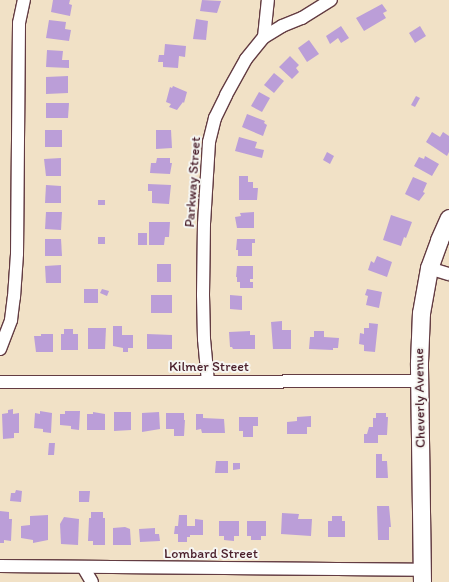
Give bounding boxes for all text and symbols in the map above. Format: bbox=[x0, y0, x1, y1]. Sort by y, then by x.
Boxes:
street label: Parkway Street bbox=[181, 136, 205, 228]
street label: Cheverly Avenue bbox=[411, 348, 429, 448]
street label: Kilmer Street bbox=[169, 359, 249, 375]
street label: Lombard Street bbox=[164, 546, 258, 562]

